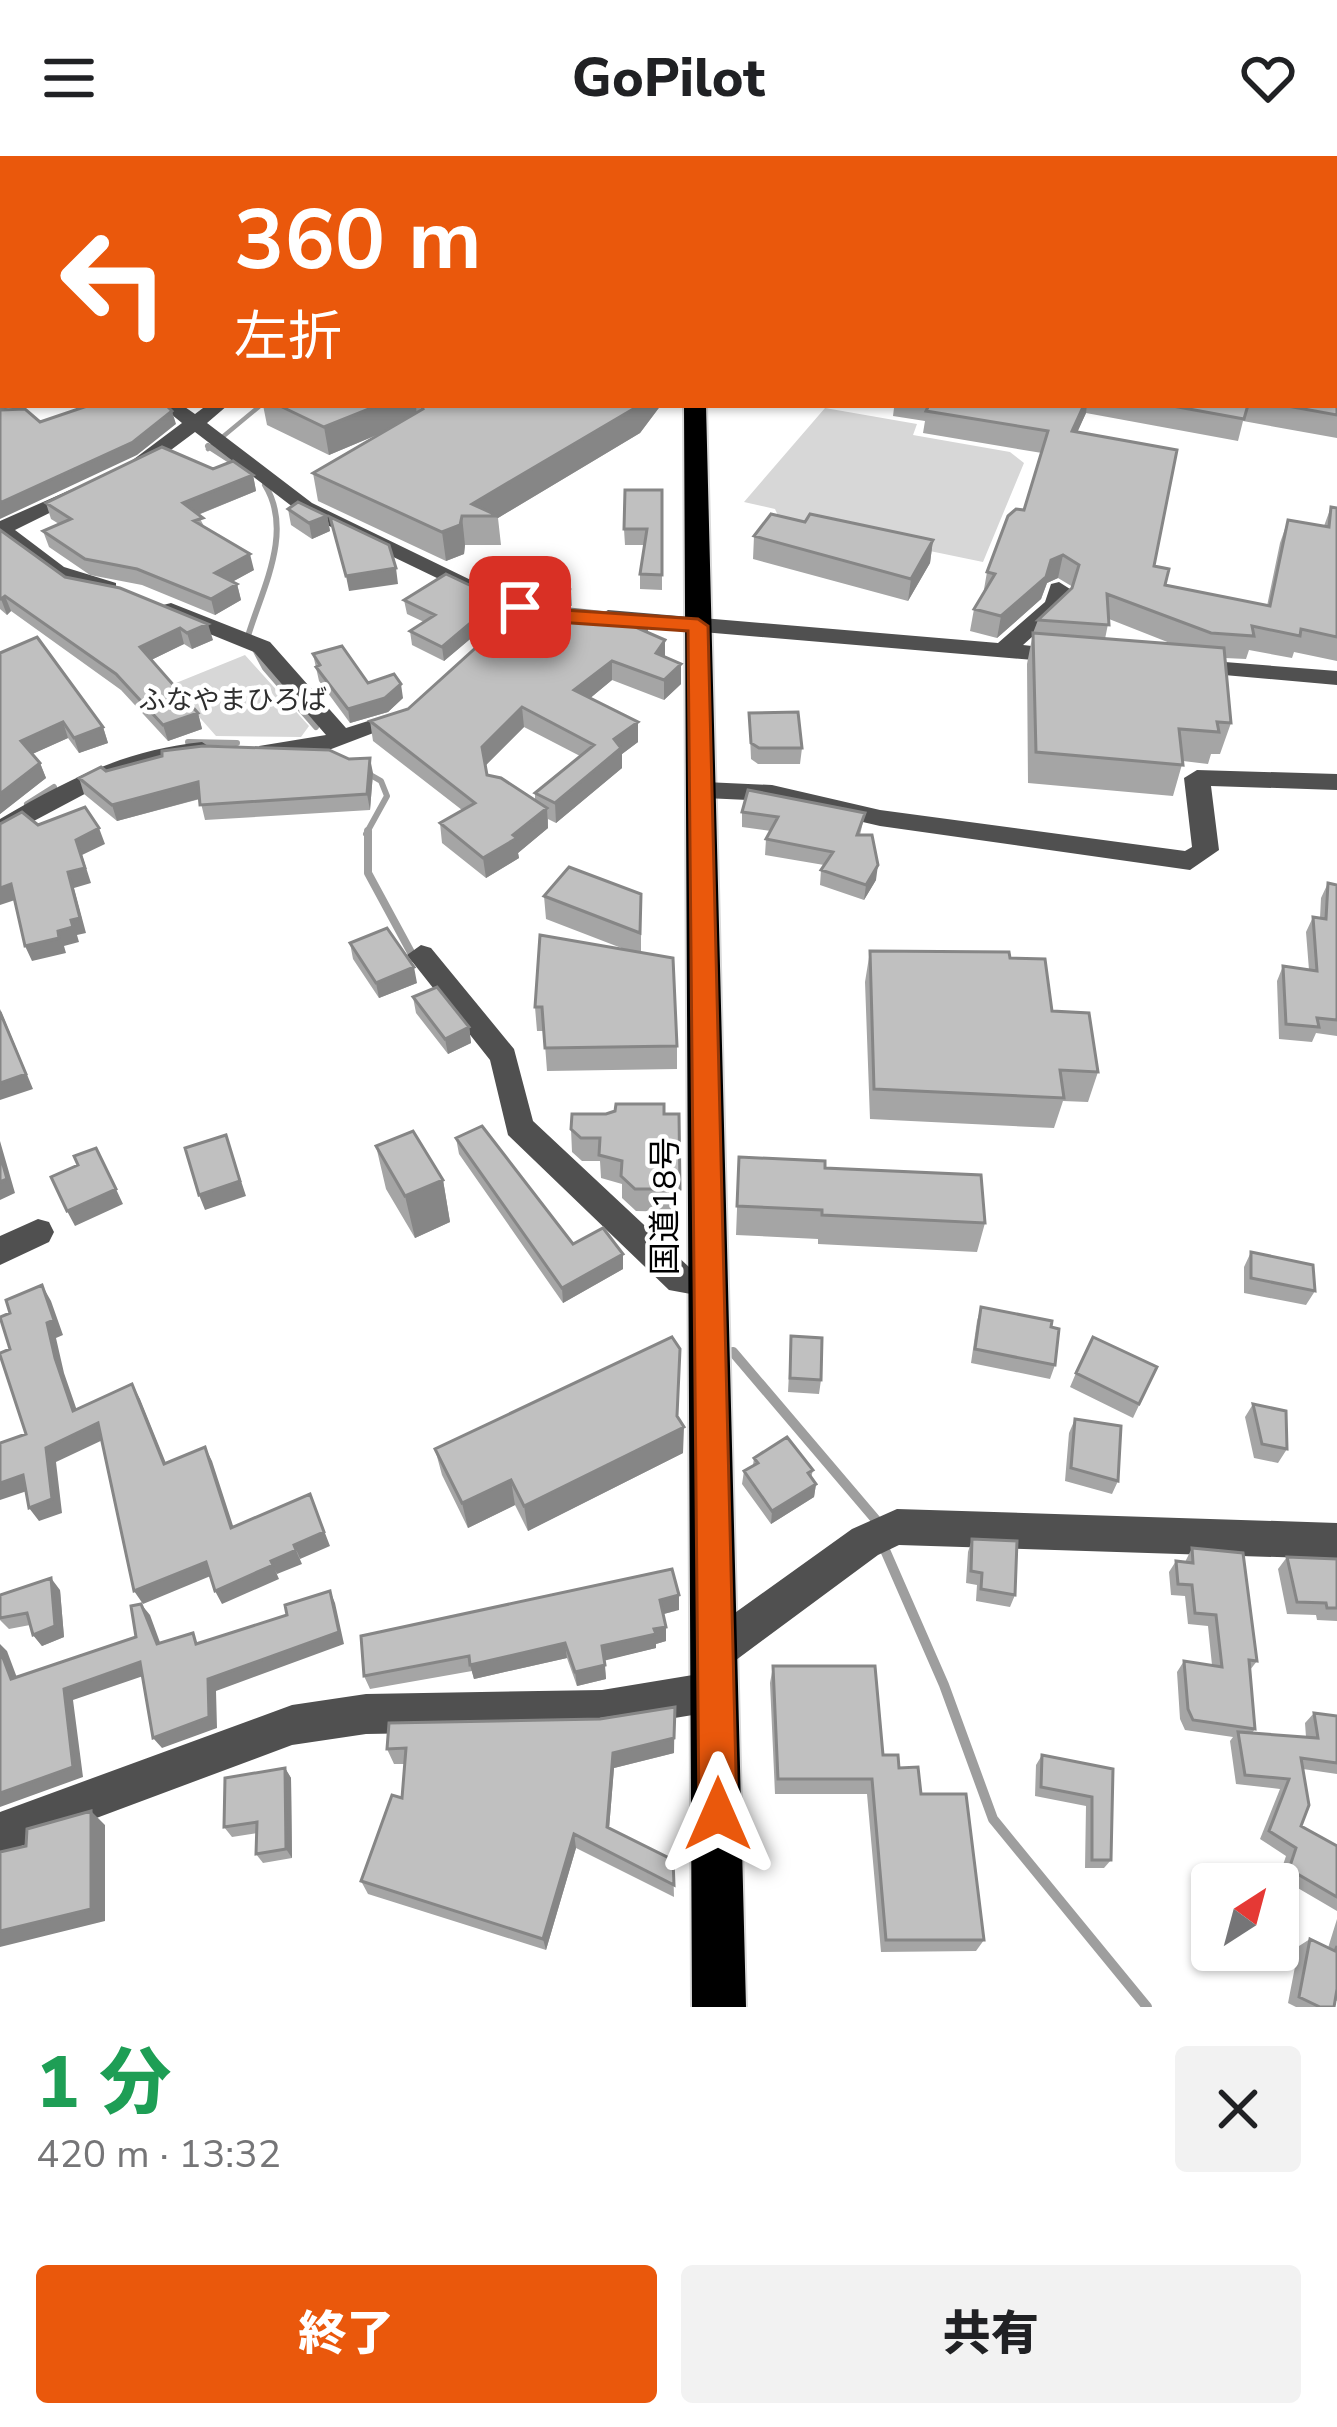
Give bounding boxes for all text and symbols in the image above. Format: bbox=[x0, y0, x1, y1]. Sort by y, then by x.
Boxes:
text: GoPilot bbox=[572, 41, 765, 115]
icon: menu bbox=[36, 45, 102, 111]
icon: heart bbox=[1235, 45, 1301, 111]
text: 360 m bbox=[234, 183, 482, 298]
icon: left bbox=[36, 204, 192, 360]
text: 左折 bbox=[234, 300, 342, 374]
pin bbox=[469, 556, 571, 658]
icon: arrive bbox=[487, 574, 553, 640]
park label: ふなやまひろば bbox=[139, 682, 328, 719]
street label: 国道18号 bbox=[643, 1137, 688, 1275]
position arrow bbox=[655, 1751, 781, 1877]
north arrow bbox=[1191, 1863, 1299, 1971]
map controls bbox=[1191, 1863, 1299, 1971]
text: 1 分 bbox=[36, 2034, 171, 2132]
button: close bbox=[1175, 2046, 1301, 2172]
text: 420 m · 13:32 bbox=[36, 2128, 281, 2181]
button: 終了 bbox=[36, 2265, 657, 2403]
button: 共有 bbox=[681, 2265, 1301, 2403]

